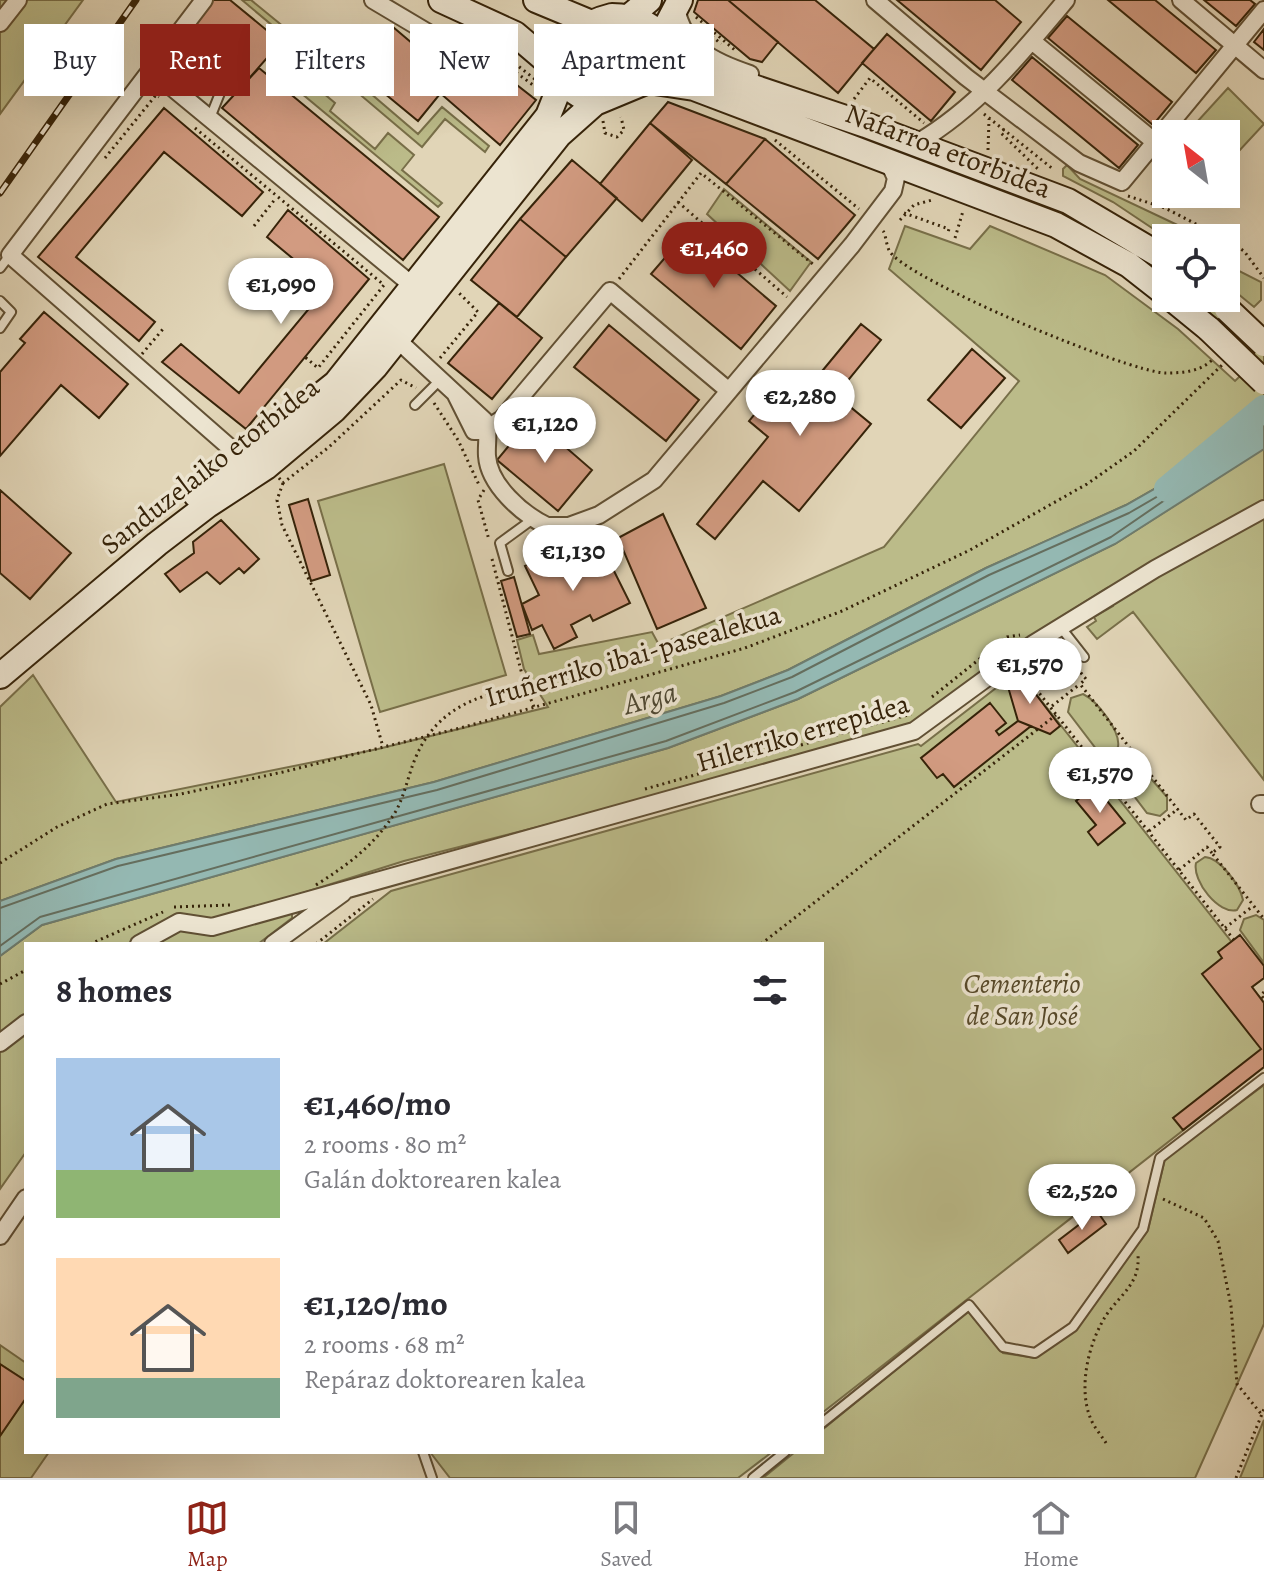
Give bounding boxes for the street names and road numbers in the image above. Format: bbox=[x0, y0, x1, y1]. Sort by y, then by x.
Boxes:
street label: Nafarroa etorbidea bbox=[840, 94, 1056, 208]
street label: Sanduzelaiko etorbidea bbox=[93, 368, 327, 564]
street label: Iruñerriko ibai-pasealekua bbox=[481, 596, 785, 716]
street label: Hilerriko errepidea bbox=[692, 684, 914, 782]

